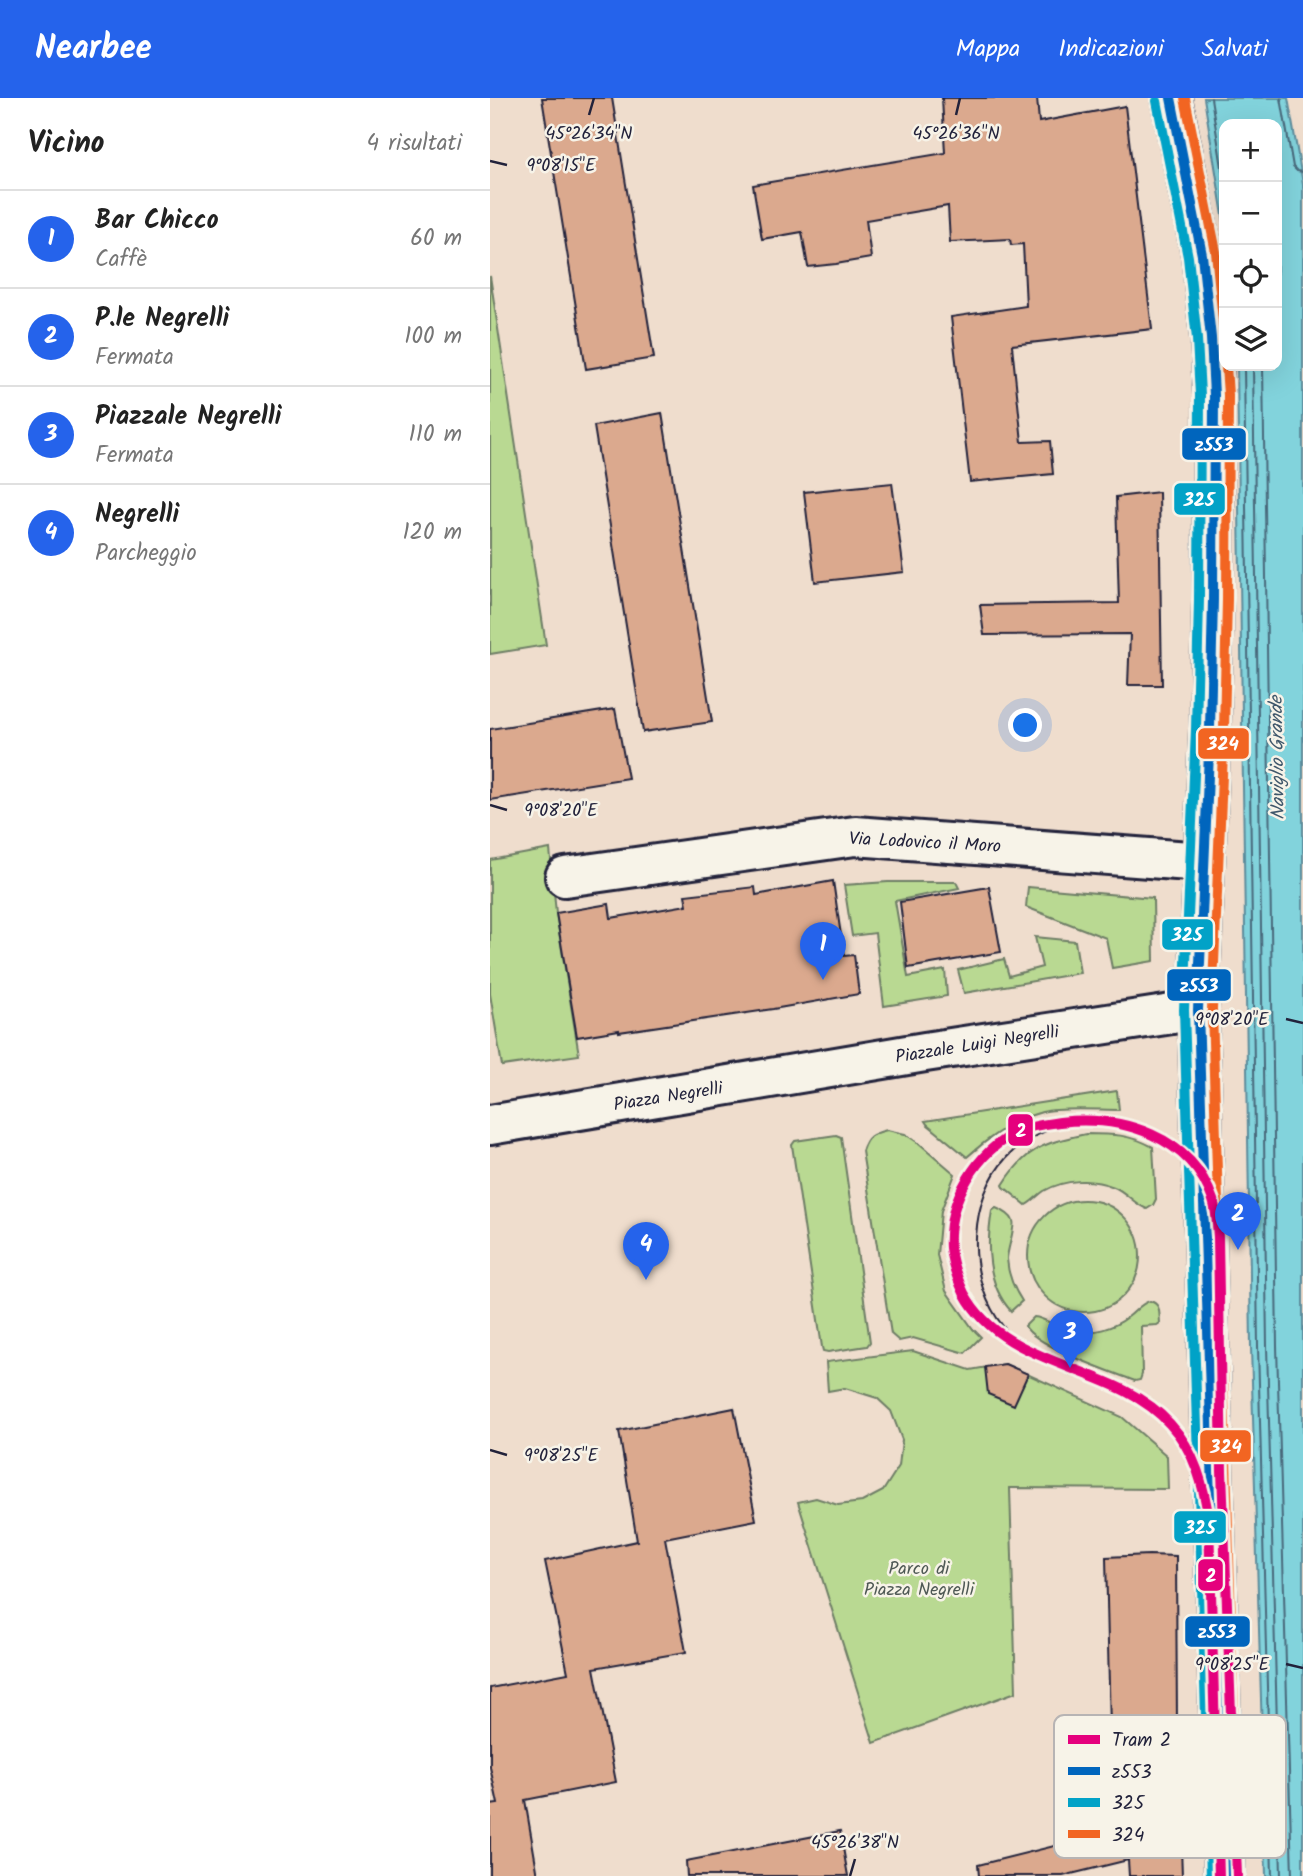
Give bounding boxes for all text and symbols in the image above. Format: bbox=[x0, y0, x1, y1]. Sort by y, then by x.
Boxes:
text: Nearbee bbox=[35, 23, 152, 76]
text: Mappa bbox=[956, 30, 1020, 69]
text: Indicazioni bbox=[1058, 30, 1164, 69]
text: Salvati bbox=[1202, 30, 1268, 69]
map controls bbox=[1219, 119, 1282, 371]
button: + bbox=[1219, 119, 1282, 182]
text: Vicino bbox=[28, 120, 105, 168]
text: 45°26'34"N bbox=[545, 120, 633, 149]
text: 45°26'36"N bbox=[912, 120, 1000, 149]
text: 4 risultati bbox=[366, 126, 462, 162]
text: 9°08'15"E bbox=[526, 152, 596, 181]
button: − bbox=[1219, 182, 1282, 245]
text: Bar Chicco bbox=[95, 200, 219, 242]
text: 1 bbox=[48, 221, 54, 257]
text: 60 m bbox=[410, 221, 462, 257]
text: Caffè bbox=[95, 242, 147, 278]
button: locate bbox=[1219, 245, 1282, 308]
text: P.le Negrelli bbox=[95, 298, 229, 340]
button: layers bbox=[1219, 308, 1282, 371]
text: 2 bbox=[44, 319, 58, 355]
text: 100 m bbox=[404, 319, 462, 355]
text: Fermata bbox=[95, 340, 174, 376]
text: Piazzale Negrelli bbox=[95, 396, 281, 438]
text: 3 bbox=[45, 417, 57, 453]
text: 110 m bbox=[409, 417, 462, 453]
line badge: z553 bbox=[1181, 427, 1247, 461]
text: z553 bbox=[1195, 431, 1233, 461]
text: Fermata bbox=[95, 438, 174, 474]
line badge: 325 bbox=[1173, 482, 1226, 516]
text: 325 bbox=[1182, 486, 1216, 516]
text: Negrelli bbox=[95, 494, 179, 536]
text: 4 bbox=[45, 515, 57, 551]
text: 120 m bbox=[402, 515, 462, 551]
text: Parcheggio bbox=[95, 536, 197, 572]
water label: Naviglio Grande bbox=[1262, 693, 1294, 820]
your location bbox=[1008, 708, 1042, 742]
line badge: 324 bbox=[1197, 727, 1250, 760]
text: 324 bbox=[1206, 730, 1240, 760]
text: 9°08'20"E bbox=[524, 797, 598, 826]
street label: Via Lodovico il Moro bbox=[848, 825, 1002, 862]
line badge: 325 bbox=[1161, 918, 1214, 951]
text: 325 bbox=[1170, 921, 1204, 951]
pin: 1 bbox=[800, 922, 846, 980]
line badge: z553 bbox=[1166, 968, 1232, 1002]
text: z553 bbox=[1180, 972, 1218, 1002]
text: 9°08'20"E bbox=[1195, 1006, 1269, 1035]
street label: Piazzale Luigi Negrelli bbox=[893, 1018, 1062, 1073]
street label: Piazza Negrelli bbox=[612, 1074, 726, 1120]
line badge: 2 bbox=[1007, 1113, 1034, 1147]
text: 2 bbox=[1015, 1117, 1027, 1147]
pin: 2 bbox=[1215, 1192, 1261, 1250]
pin: 4 bbox=[623, 1222, 669, 1280]
pin: 3 bbox=[1047, 1310, 1093, 1368]
line badge: 324 bbox=[1199, 1429, 1252, 1463]
text: 324 bbox=[1209, 1433, 1243, 1463]
text: 9°08'25"E bbox=[524, 1442, 598, 1471]
line badge: 325 bbox=[1173, 1510, 1227, 1544]
text: 325 bbox=[1183, 1514, 1217, 1544]
park label: Parco di Piazza Negrelli bbox=[864, 1555, 975, 1605]
line badge: 2 bbox=[1197, 1558, 1224, 1592]
text: 2 bbox=[1205, 1562, 1217, 1592]
line badge: z553 bbox=[1184, 1615, 1251, 1648]
text: z553 bbox=[1198, 1618, 1236, 1648]
text: 9°08'25"E bbox=[1195, 1651, 1269, 1680]
legend bbox=[1054, 1715, 1286, 1858]
text: Tram 2 bbox=[1112, 1726, 1171, 1756]
text: z553 bbox=[1112, 1758, 1152, 1788]
text: 325 bbox=[1112, 1789, 1146, 1819]
text: 324 bbox=[1112, 1821, 1144, 1851]
text: 45°26'38"N bbox=[811, 1829, 899, 1858]

